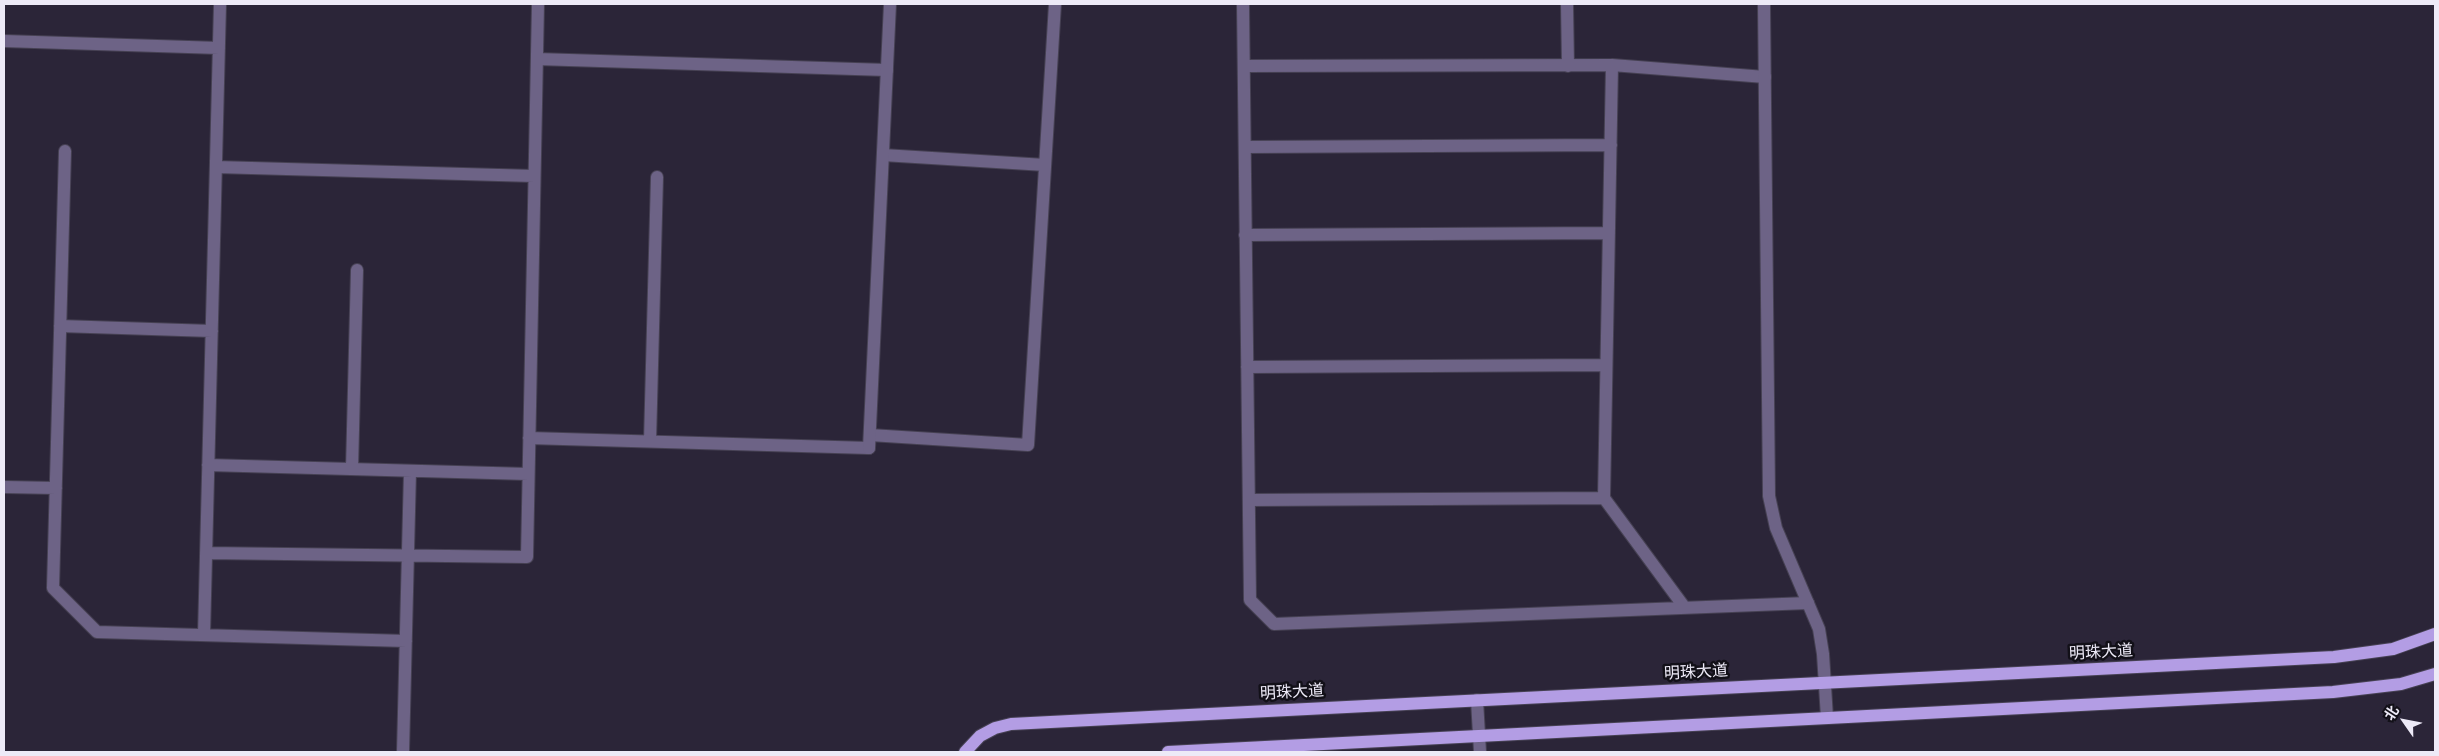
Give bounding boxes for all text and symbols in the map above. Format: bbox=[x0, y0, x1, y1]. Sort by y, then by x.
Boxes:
street label: 明珠大道 bbox=[2069, 642, 2133, 664]
street label: 明珠大道 bbox=[1664, 662, 1728, 684]
street label: 明珠大道 bbox=[1260, 682, 1324, 704]
north arrow bbox=[2379, 696, 2429, 746]
text: 北 bbox=[2379, 702, 2404, 724]

